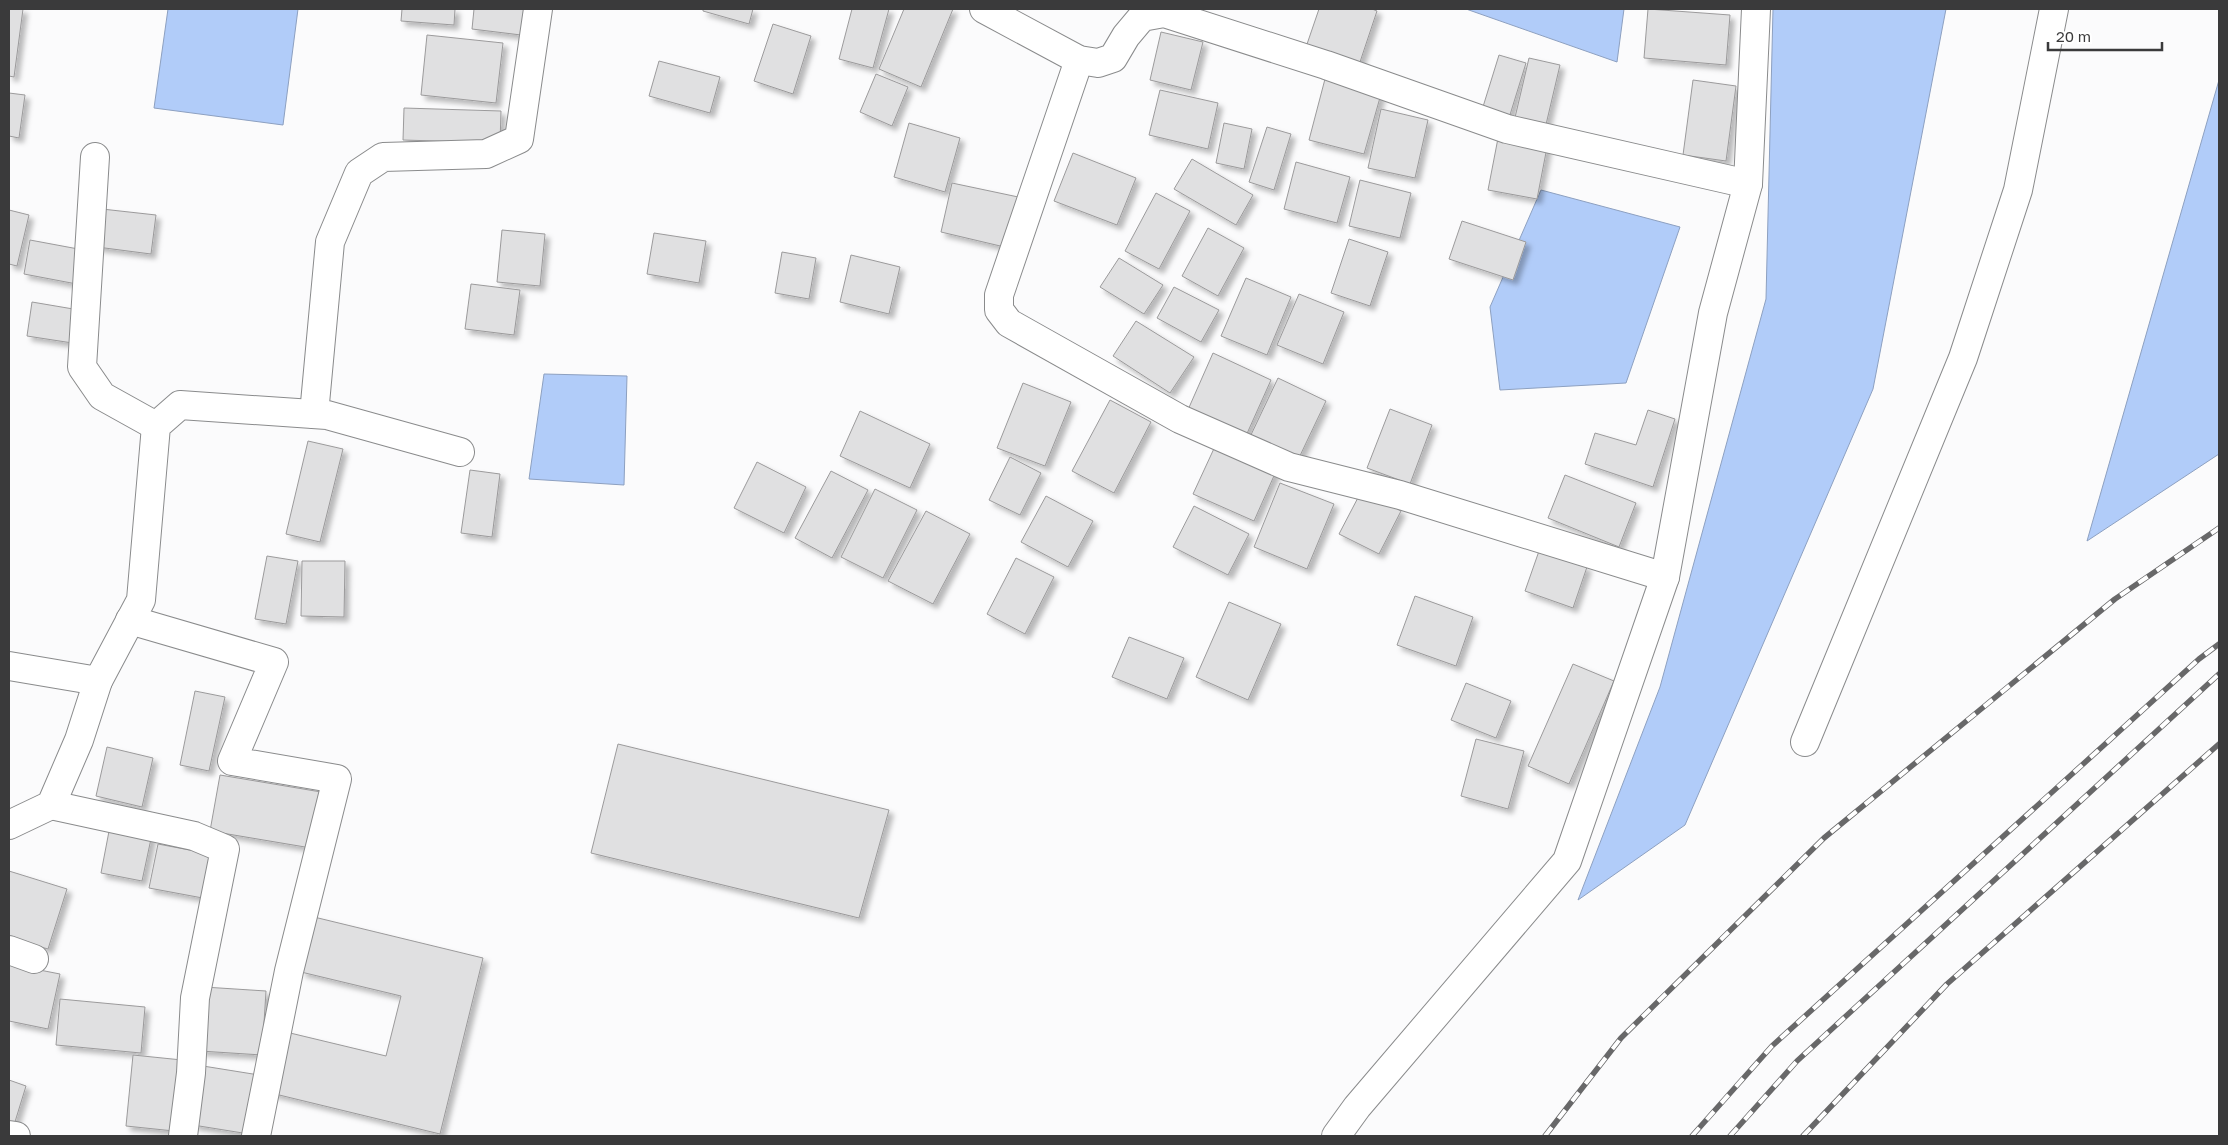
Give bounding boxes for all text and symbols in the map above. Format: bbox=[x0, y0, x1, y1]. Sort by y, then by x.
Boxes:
scale bar bbox=[2048, 20, 2162, 52]
text: 20 m bbox=[2056, 27, 2091, 45]

